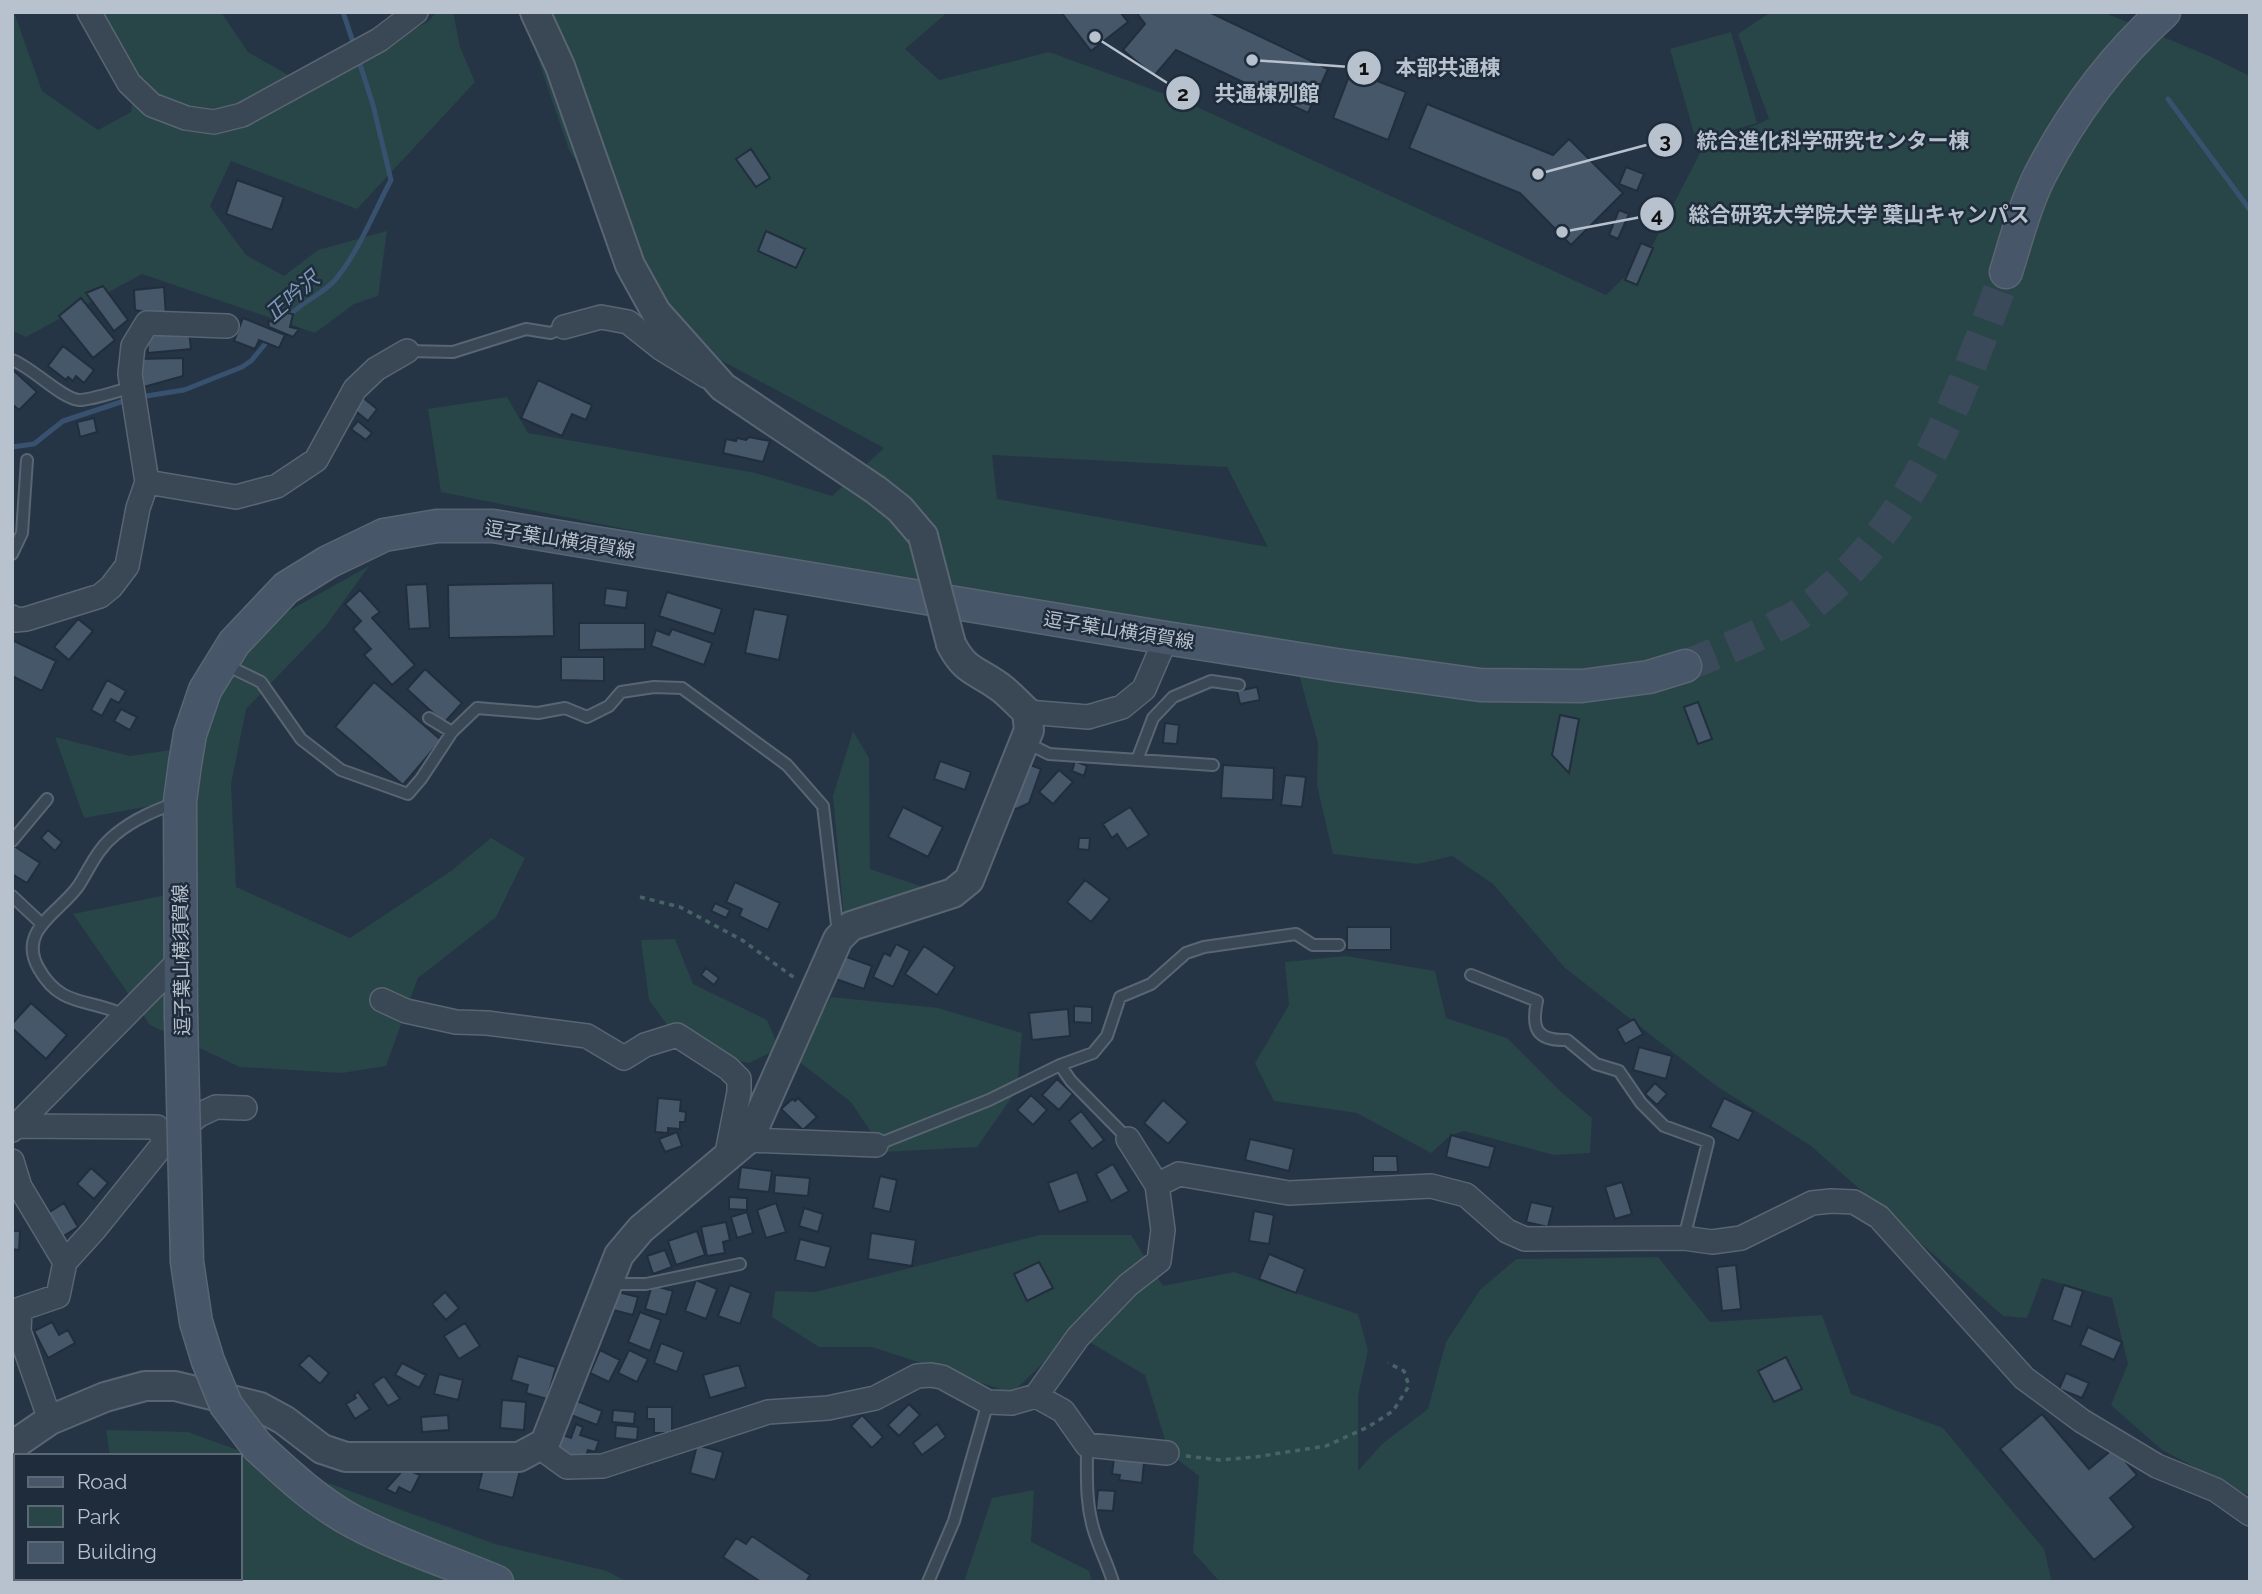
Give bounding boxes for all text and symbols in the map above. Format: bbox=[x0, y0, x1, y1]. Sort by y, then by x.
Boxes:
callout: 本部共通棟 bbox=[1346, 47, 1514, 89]
text: 1 bbox=[1359, 55, 1369, 80]
text: 本部共通棟 bbox=[1396, 55, 1501, 80]
callout: 共通棟別館 bbox=[1166, 72, 1334, 114]
text: 2 bbox=[1177, 81, 1189, 106]
text: 共通棟別館 bbox=[1215, 81, 1320, 106]
callout: 統合進化科学研究センター棟 bbox=[1648, 119, 1984, 161]
text: 3 bbox=[1659, 128, 1671, 153]
text: 統合進化科学研究センター棟 bbox=[1697, 128, 1970, 153]
callout: 総合研究大学院大学 葉山キャンパス bbox=[1639, 193, 2044, 235]
text: 4 bbox=[1651, 202, 1663, 227]
text: 総合研究大学院大学 葉山キャンパス bbox=[1688, 202, 2030, 227]
water label: 正吟沢 bbox=[260, 264, 326, 326]
street label: 逗子葉山横須賀線 bbox=[483, 516, 637, 562]
street label: 逗子葉山横須賀線 bbox=[1042, 607, 1196, 653]
street label: 逗子葉山横須賀線 bbox=[169, 884, 193, 1036]
legend bbox=[14, 1454, 242, 1580]
text: Road bbox=[77, 1469, 127, 1494]
text: Park bbox=[77, 1504, 120, 1529]
text: Building bbox=[77, 1539, 157, 1564]

